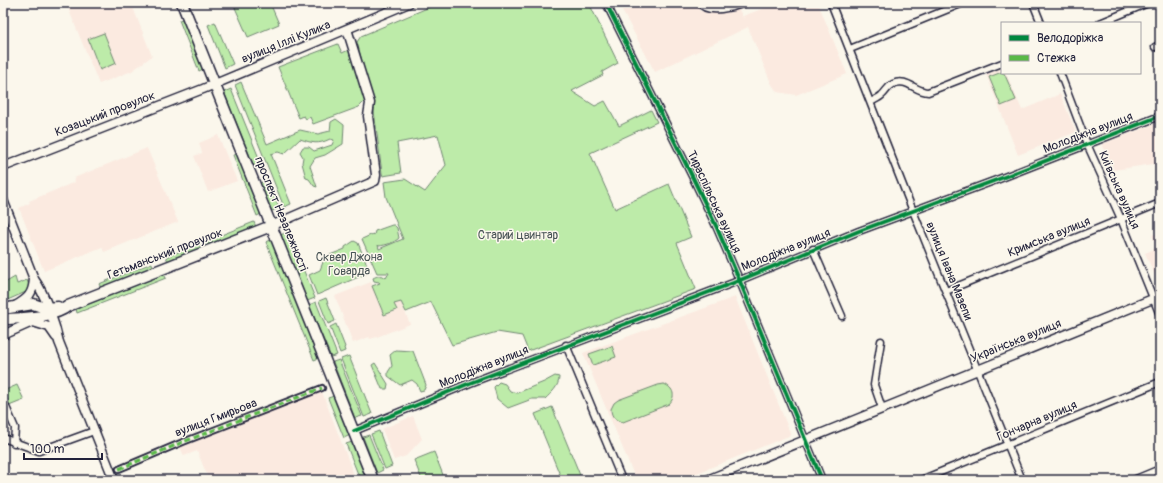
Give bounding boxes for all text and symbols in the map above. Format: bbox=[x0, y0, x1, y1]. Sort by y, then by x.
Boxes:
street label: вулиця Іллі Кулика bbox=[239, 17, 333, 67]
legend bbox=[1001, 22, 1141, 74]
text: Велодоріжка bbox=[1037, 31, 1104, 46]
text: Стежка bbox=[1037, 51, 1076, 66]
street label: Козацький провулок bbox=[53, 88, 157, 140]
street label: Молодіжна вулиця bbox=[1041, 109, 1135, 157]
street label: Тираспільська вулиця bbox=[684, 148, 744, 256]
street label: Київська вулиця bbox=[1095, 149, 1143, 232]
street label: проспект Незалежності bbox=[251, 154, 311, 274]
street label: Кримська вулиця bbox=[1006, 213, 1093, 260]
street label: вулиця Івана Мазепи bbox=[922, 220, 976, 323]
street label: Гетьманський провулок bbox=[105, 225, 225, 283]
street label: Молодіжна вулиця bbox=[739, 225, 833, 275]
park label: Старий цвинтар bbox=[478, 228, 559, 243]
park label: Сквер Джона Говарда bbox=[316, 250, 383, 279]
street label: Українська вулиця bbox=[968, 316, 1064, 366]
street label: Молодіжна вулиця bbox=[437, 342, 531, 392]
street label: вулиця Гмирьова bbox=[173, 395, 259, 441]
street label: Гончарна вулиця bbox=[995, 397, 1080, 445]
scale bar bbox=[24, 435, 102, 461]
text: 100 m bbox=[30, 442, 65, 457]

